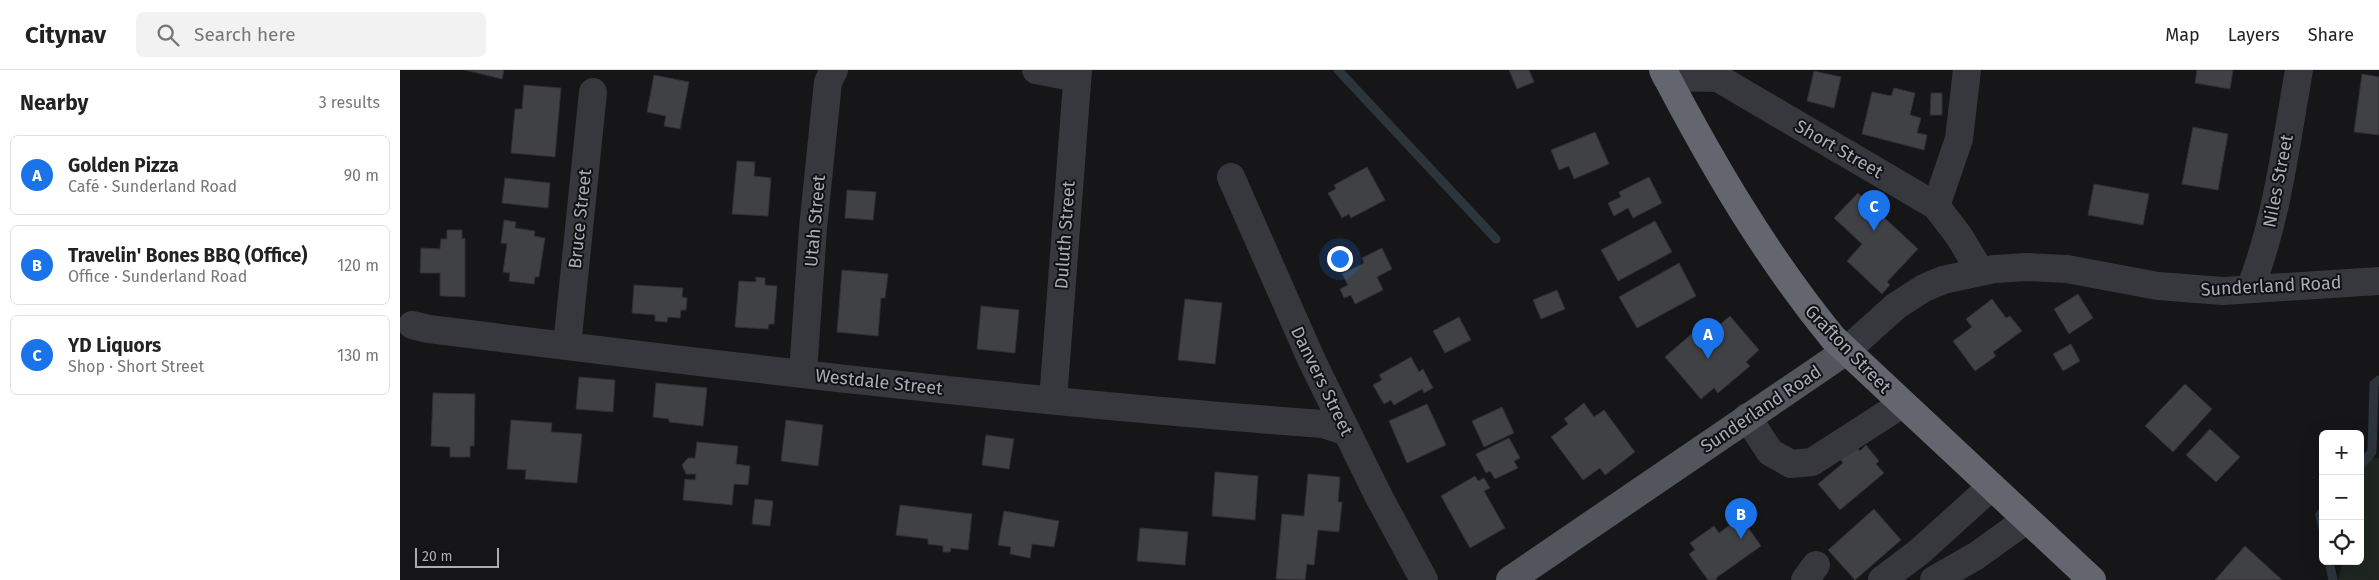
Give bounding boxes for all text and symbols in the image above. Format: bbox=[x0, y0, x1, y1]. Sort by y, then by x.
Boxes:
search box bbox=[136, 12, 486, 57]
text: Citynav bbox=[25, 21, 106, 49]
icon: search bbox=[154, 21, 182, 49]
text: Search here bbox=[194, 23, 296, 46]
text: Map bbox=[2165, 24, 2200, 46]
text: Layers bbox=[2228, 24, 2280, 46]
text: Share bbox=[2308, 24, 2354, 46]
text: Nearby bbox=[20, 90, 88, 116]
text: 3 results bbox=[319, 93, 380, 112]
street label: Short Street bbox=[1791, 115, 1887, 183]
street label: Niles Street bbox=[2258, 132, 2298, 229]
text: Golden Pizza bbox=[68, 154, 179, 177]
text: A bbox=[32, 166, 42, 185]
text: 90 m bbox=[344, 166, 379, 185]
street label: Bruce Street bbox=[564, 168, 596, 270]
street label: Utah Street bbox=[800, 174, 830, 268]
text: Café · Sunderland Road bbox=[68, 177, 237, 196]
street label: Duluth Street bbox=[1050, 180, 1080, 290]
pin: C bbox=[1858, 190, 1890, 231]
text: Travelin' Bones BBQ (Office) bbox=[68, 244, 308, 267]
your location bbox=[1327, 246, 1353, 272]
text: B bbox=[32, 256, 42, 275]
text: 120 m bbox=[337, 256, 379, 275]
text: Office · Sunderland Road bbox=[68, 267, 247, 286]
street label: Sunderland Road bbox=[2200, 271, 2342, 301]
street label: Grafton Street bbox=[1800, 300, 1896, 398]
pin: A bbox=[1692, 318, 1724, 359]
street label: Danvers Street bbox=[1286, 323, 1358, 440]
text: YD Liquors bbox=[68, 334, 161, 357]
text: C bbox=[32, 346, 42, 365]
text: 130 m bbox=[337, 346, 379, 365]
text: Shop · Short Street bbox=[68, 357, 204, 376]
street label: Sunderland Road bbox=[1696, 360, 1826, 458]
street label: Westdale Street bbox=[814, 364, 944, 400]
map controls bbox=[2319, 430, 2364, 565]
button: + bbox=[2319, 430, 2364, 475]
button: − bbox=[2319, 475, 2364, 520]
pin: B bbox=[1725, 498, 1757, 539]
button: locate bbox=[2319, 520, 2364, 565]
scale bar bbox=[415, 545, 499, 568]
text: 20 m bbox=[422, 548, 452, 565]

